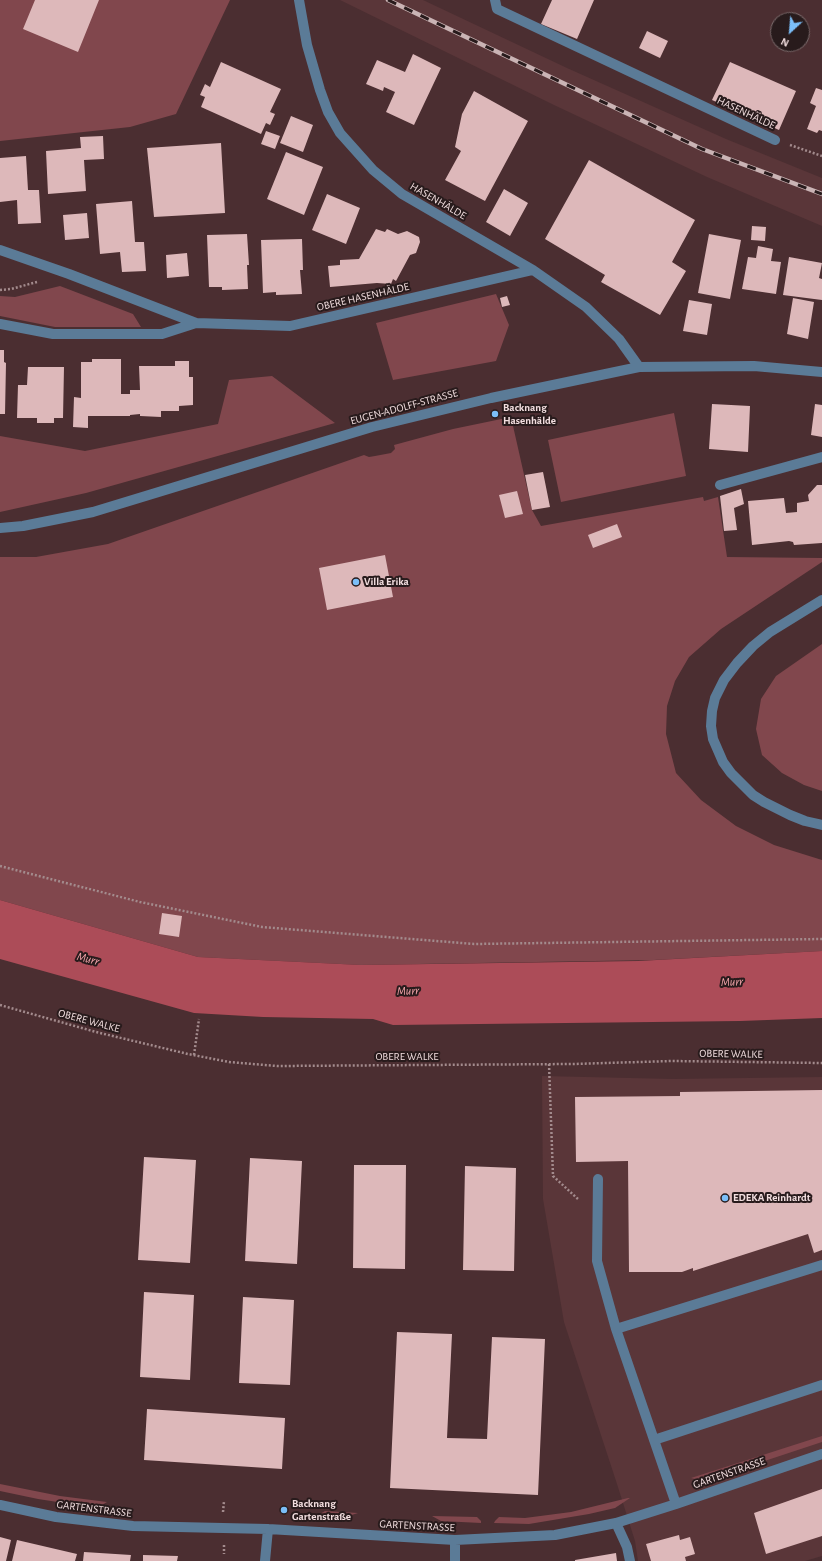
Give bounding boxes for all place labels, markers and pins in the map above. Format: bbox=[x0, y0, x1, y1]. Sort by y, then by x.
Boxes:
place label: Backnang Hasenhälde bbox=[503, 401, 556, 427]
marker: Backnang Hasenhälde bbox=[490, 409, 500, 419]
place label: Villa Erika bbox=[364, 575, 409, 589]
marker: Villa Erika bbox=[351, 577, 361, 587]
place label: EDEKA Reinhardt bbox=[733, 1191, 810, 1205]
marker: EDEKA Reinhardt bbox=[720, 1193, 730, 1203]
place label: Backnang Gartenstraße bbox=[292, 1497, 351, 1523]
marker: Backnang Gartenstraße bbox=[279, 1505, 289, 1515]

